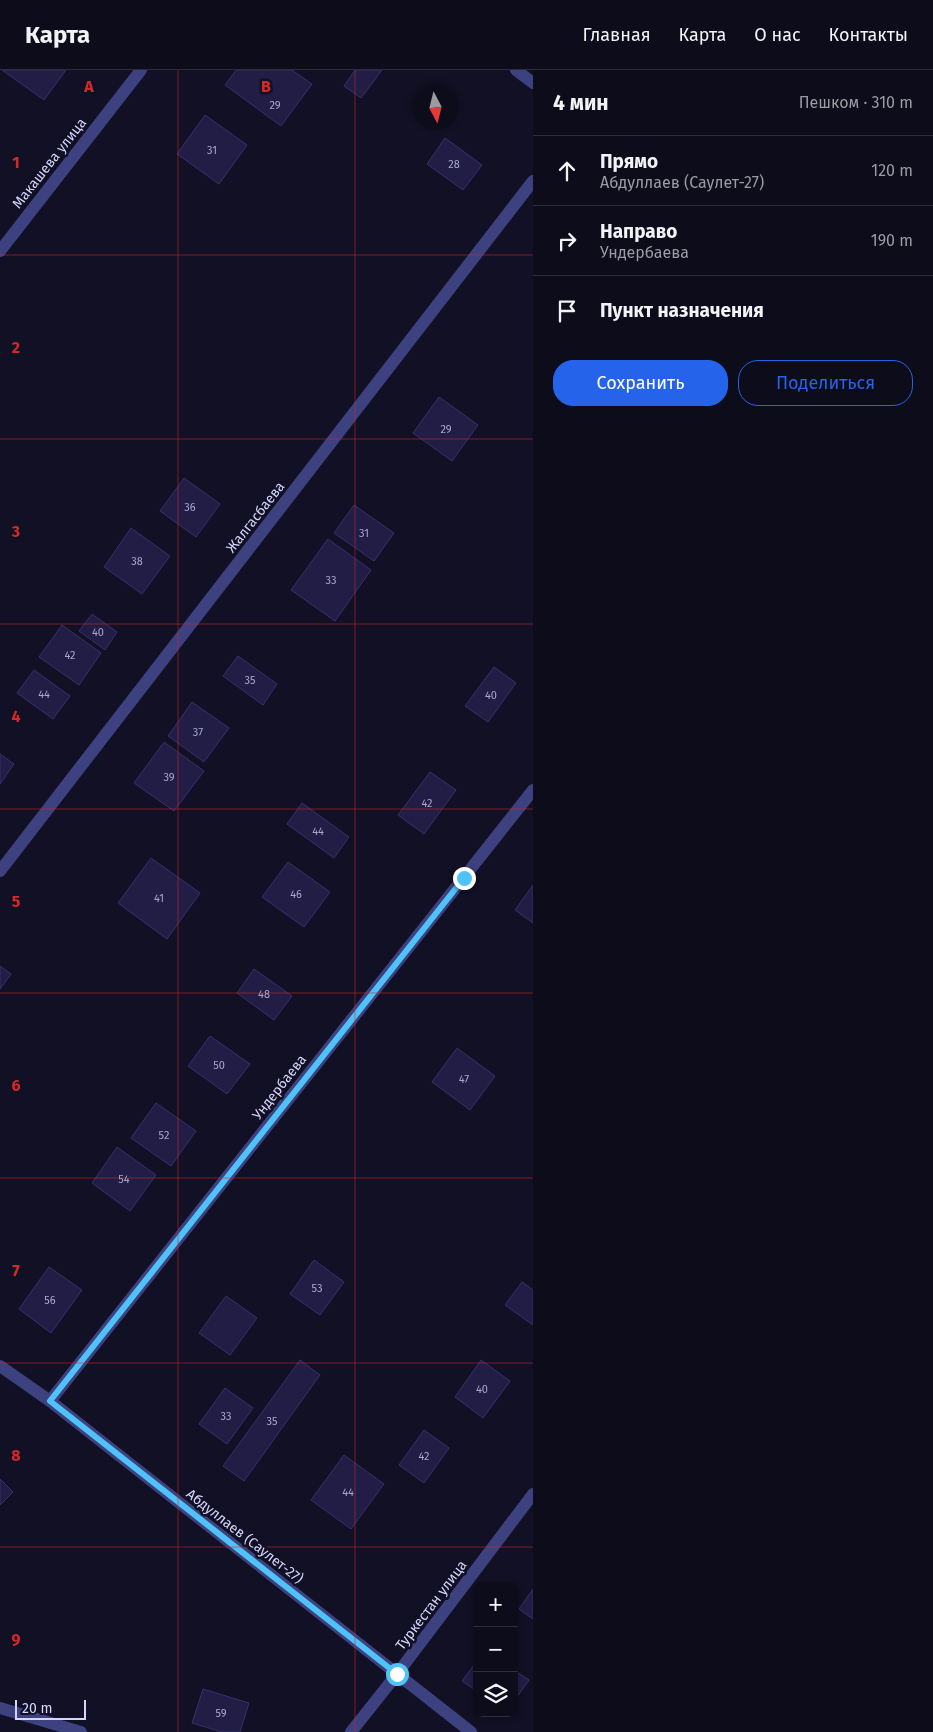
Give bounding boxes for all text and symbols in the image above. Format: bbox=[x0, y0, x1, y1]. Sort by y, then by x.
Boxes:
text: Карта bbox=[25, 21, 90, 49]
text: Главная bbox=[583, 24, 651, 46]
text: Карта bbox=[679, 24, 726, 46]
text: О нас bbox=[754, 24, 801, 46]
text: Контакты bbox=[829, 24, 908, 46]
text: A bbox=[83, 77, 94, 96]
text: B bbox=[261, 77, 271, 96]
north arrow bbox=[413, 85, 458, 130]
text: 4 мин bbox=[553, 90, 609, 116]
text: Пешком · 310 m bbox=[799, 93, 913, 112]
house number: 29 bbox=[269, 99, 281, 112]
street label: Макашева улица bbox=[9, 115, 90, 212]
house number: 31 bbox=[207, 144, 217, 157]
text: Прямо bbox=[600, 150, 658, 173]
text: 1 bbox=[12, 153, 20, 172]
icon: ahead bbox=[553, 157, 581, 185]
house number: 28 bbox=[448, 158, 460, 171]
text: 120 m bbox=[871, 161, 913, 180]
text: Абдуллаев (Саулет-27) bbox=[600, 173, 764, 192]
text: Направо bbox=[600, 220, 677, 243]
icon: right bbox=[553, 227, 581, 255]
text: 190 m bbox=[871, 231, 913, 250]
text: Ундербаева bbox=[600, 243, 689, 262]
icon: arrive bbox=[553, 297, 581, 325]
text: Пункт назначения bbox=[600, 299, 764, 322]
text: 2 bbox=[12, 338, 20, 357]
button: Сохранить bbox=[553, 360, 728, 406]
button: Поделиться bbox=[738, 360, 913, 406]
house number: 29 bbox=[440, 423, 452, 436]
street label: Жалгасбаева bbox=[222, 478, 288, 556]
house number: 36 bbox=[184, 501, 196, 514]
text: 3 bbox=[11, 522, 20, 541]
house number: 31 bbox=[359, 527, 369, 540]
house number: 38 bbox=[131, 555, 143, 568]
house number: 33 bbox=[326, 574, 336, 587]
house number: 40 bbox=[92, 626, 104, 639]
house number: 42 bbox=[64, 649, 76, 662]
house number: 35 bbox=[245, 674, 256, 687]
house number: 44 bbox=[38, 688, 50, 701]
house number: 40 bbox=[485, 689, 497, 702]
text: 4 bbox=[11, 707, 21, 726]
house number: 37 bbox=[193, 726, 203, 739]
house number: 39 bbox=[163, 771, 175, 784]
house number: 42 bbox=[421, 797, 433, 810]
house number: 44 bbox=[312, 825, 324, 838]
route end bbox=[453, 867, 476, 890]
house number: 46 bbox=[290, 888, 302, 901]
text: 5 bbox=[12, 892, 21, 911]
house number: 41 bbox=[154, 892, 164, 905]
house number: 48 bbox=[258, 988, 270, 1001]
street label: Ундербаева bbox=[249, 1051, 310, 1123]
house number: 50 bbox=[213, 1059, 225, 1072]
house number: 47 bbox=[459, 1073, 469, 1086]
text: 6 bbox=[11, 1076, 21, 1095]
house number: 52 bbox=[159, 1129, 169, 1142]
house number: 54 bbox=[118, 1173, 130, 1186]
text: 7 bbox=[12, 1261, 20, 1280]
house number: 53 bbox=[312, 1282, 322, 1295]
house number: 56 bbox=[44, 1294, 56, 1307]
house number: 40 bbox=[476, 1383, 488, 1396]
house number: 33 bbox=[221, 1410, 231, 1423]
house number: 35 bbox=[267, 1415, 278, 1428]
text: 8 bbox=[11, 1446, 21, 1465]
house number: 42 bbox=[418, 1450, 430, 1463]
street label: Абдуллаев (Саулет-27) bbox=[183, 1485, 307, 1587]
house number: 44 bbox=[342, 1486, 354, 1499]
street label: Туркестан улица bbox=[392, 1557, 471, 1653]
map controls bbox=[473, 1582, 518, 1717]
button: + bbox=[473, 1582, 518, 1627]
button: − bbox=[473, 1627, 518, 1672]
text: 9 bbox=[12, 1630, 21, 1649]
route start bbox=[386, 1663, 409, 1686]
button: layers bbox=[473, 1672, 518, 1717]
scale bar bbox=[15, 1697, 86, 1720]
text: 20 m bbox=[22, 1700, 52, 1717]
house number: 59 bbox=[215, 1707, 227, 1720]

